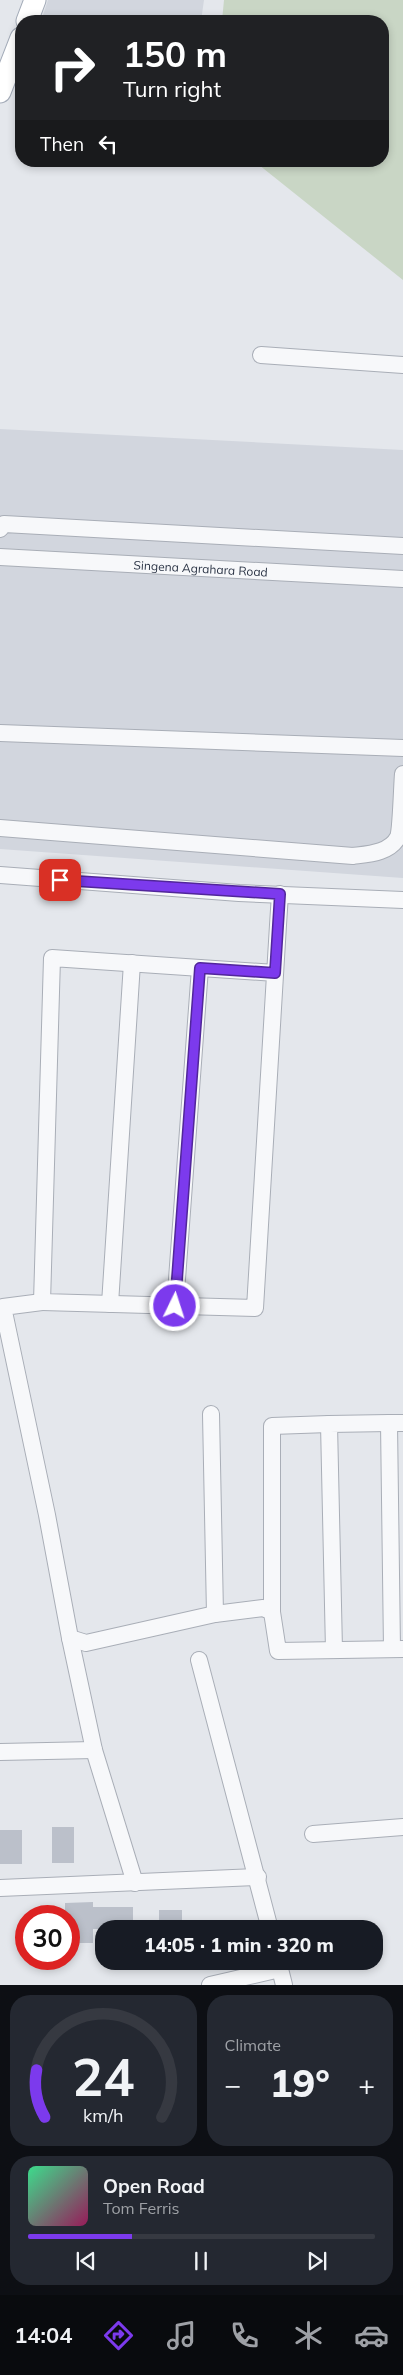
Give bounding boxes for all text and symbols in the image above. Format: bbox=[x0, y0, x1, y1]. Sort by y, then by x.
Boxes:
text: 150 m bbox=[123, 32, 227, 76]
icon: right bbox=[40, 35, 105, 100]
text: Turn right bbox=[123, 75, 221, 103]
icon: left bbox=[94, 130, 122, 158]
text: Then bbox=[40, 132, 84, 156]
street label: Singena Agrahara Road bbox=[133, 557, 268, 579]
pin bbox=[39, 859, 81, 901]
icon: arrive bbox=[46, 866, 74, 894]
position arrow bbox=[148, 1279, 200, 1331]
speed limit sign: 30 bbox=[15, 1905, 80, 1970]
text: 14:05 · 1 min · 320 m bbox=[144, 1933, 334, 1957]
text: Climate bbox=[225, 2035, 281, 2055]
text: 24 bbox=[72, 2044, 134, 2109]
text: 19° bbox=[270, 2059, 330, 2107]
text: − bbox=[225, 2067, 241, 2102]
text: + bbox=[358, 2067, 375, 2102]
text: km/h bbox=[83, 2104, 123, 2126]
text: Open Road bbox=[103, 2174, 205, 2198]
text: Tom Ferris bbox=[103, 2198, 180, 2218]
icon: previous bbox=[72, 2247, 100, 2275]
icon: pause bbox=[187, 2247, 215, 2275]
icon: next bbox=[303, 2247, 331, 2275]
icon: directions bbox=[101, 2318, 136, 2353]
icon: music bbox=[164, 2318, 199, 2353]
icon: phone bbox=[227, 2318, 262, 2353]
icon: climate bbox=[291, 2318, 326, 2353]
icon: car bbox=[354, 2318, 389, 2353]
text: 14:04 bbox=[14, 2321, 72, 2349]

